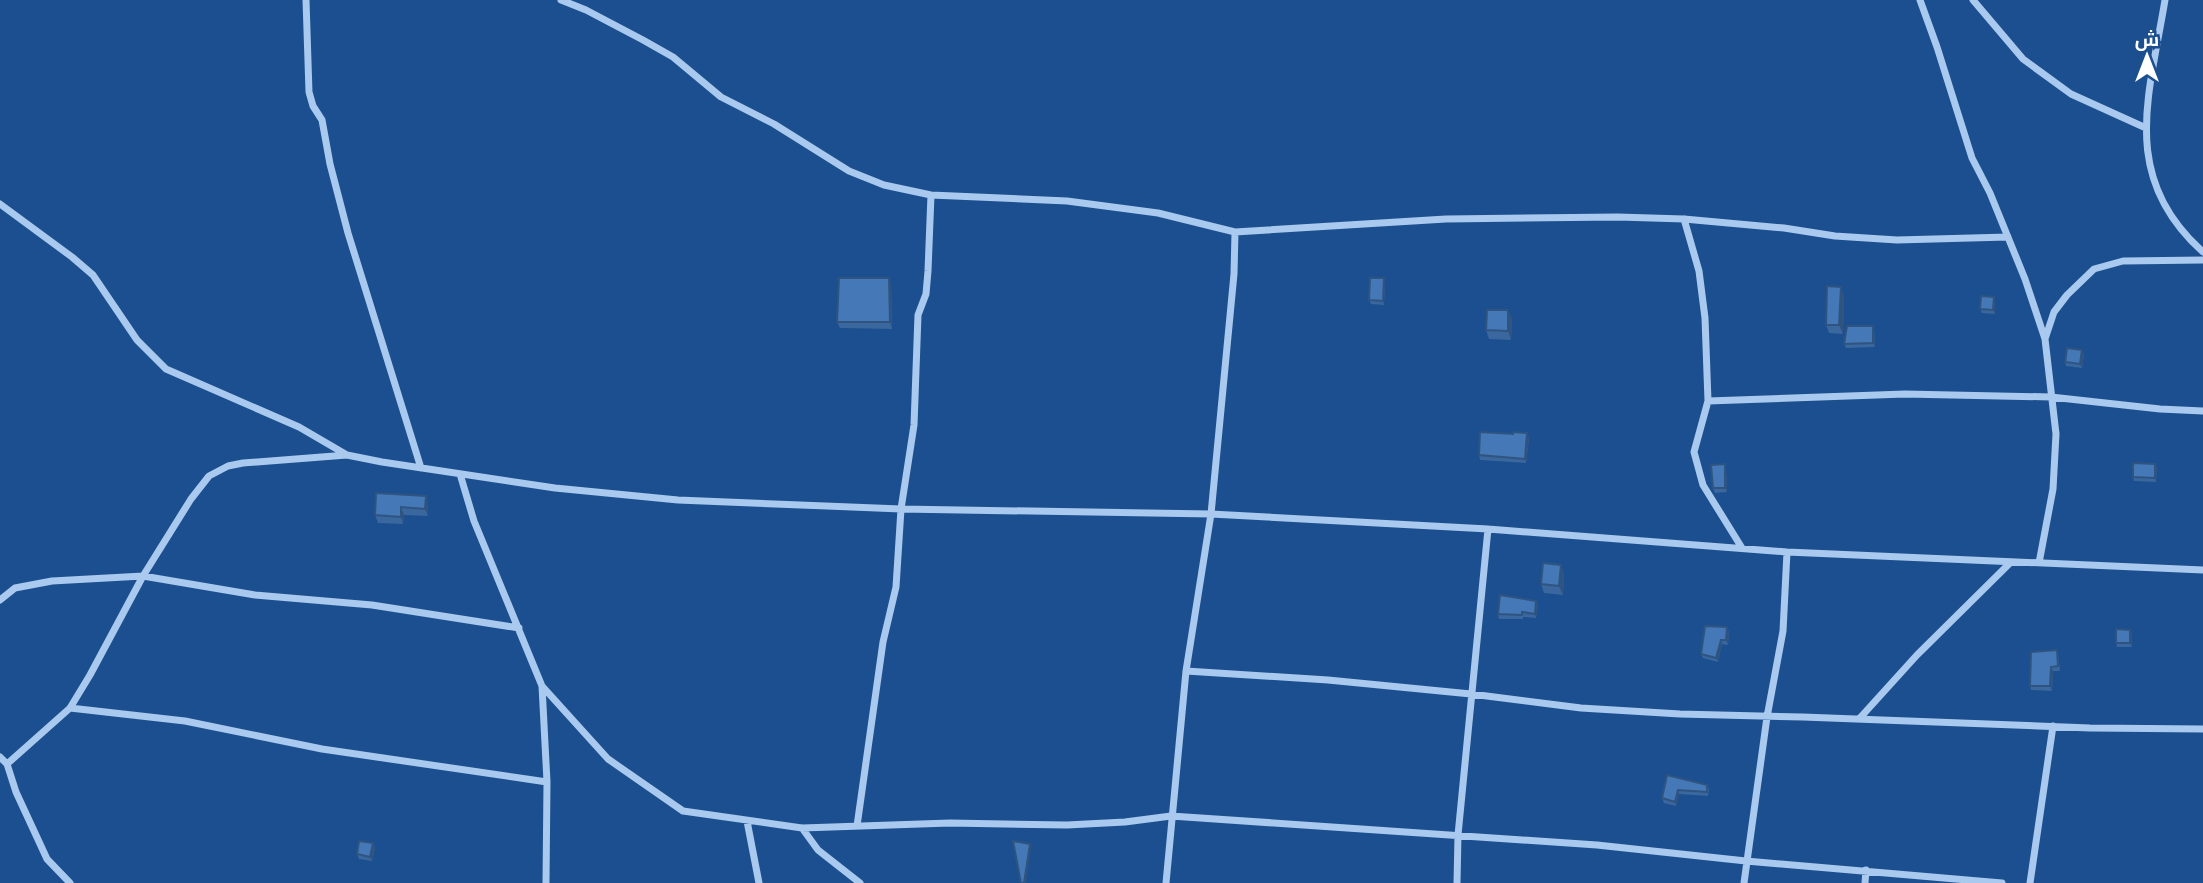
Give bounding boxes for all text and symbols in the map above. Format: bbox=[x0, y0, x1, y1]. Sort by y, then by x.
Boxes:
north arrow bbox=[2112, 21, 2182, 91]
text: ش bbox=[2135, 27, 2159, 53]

